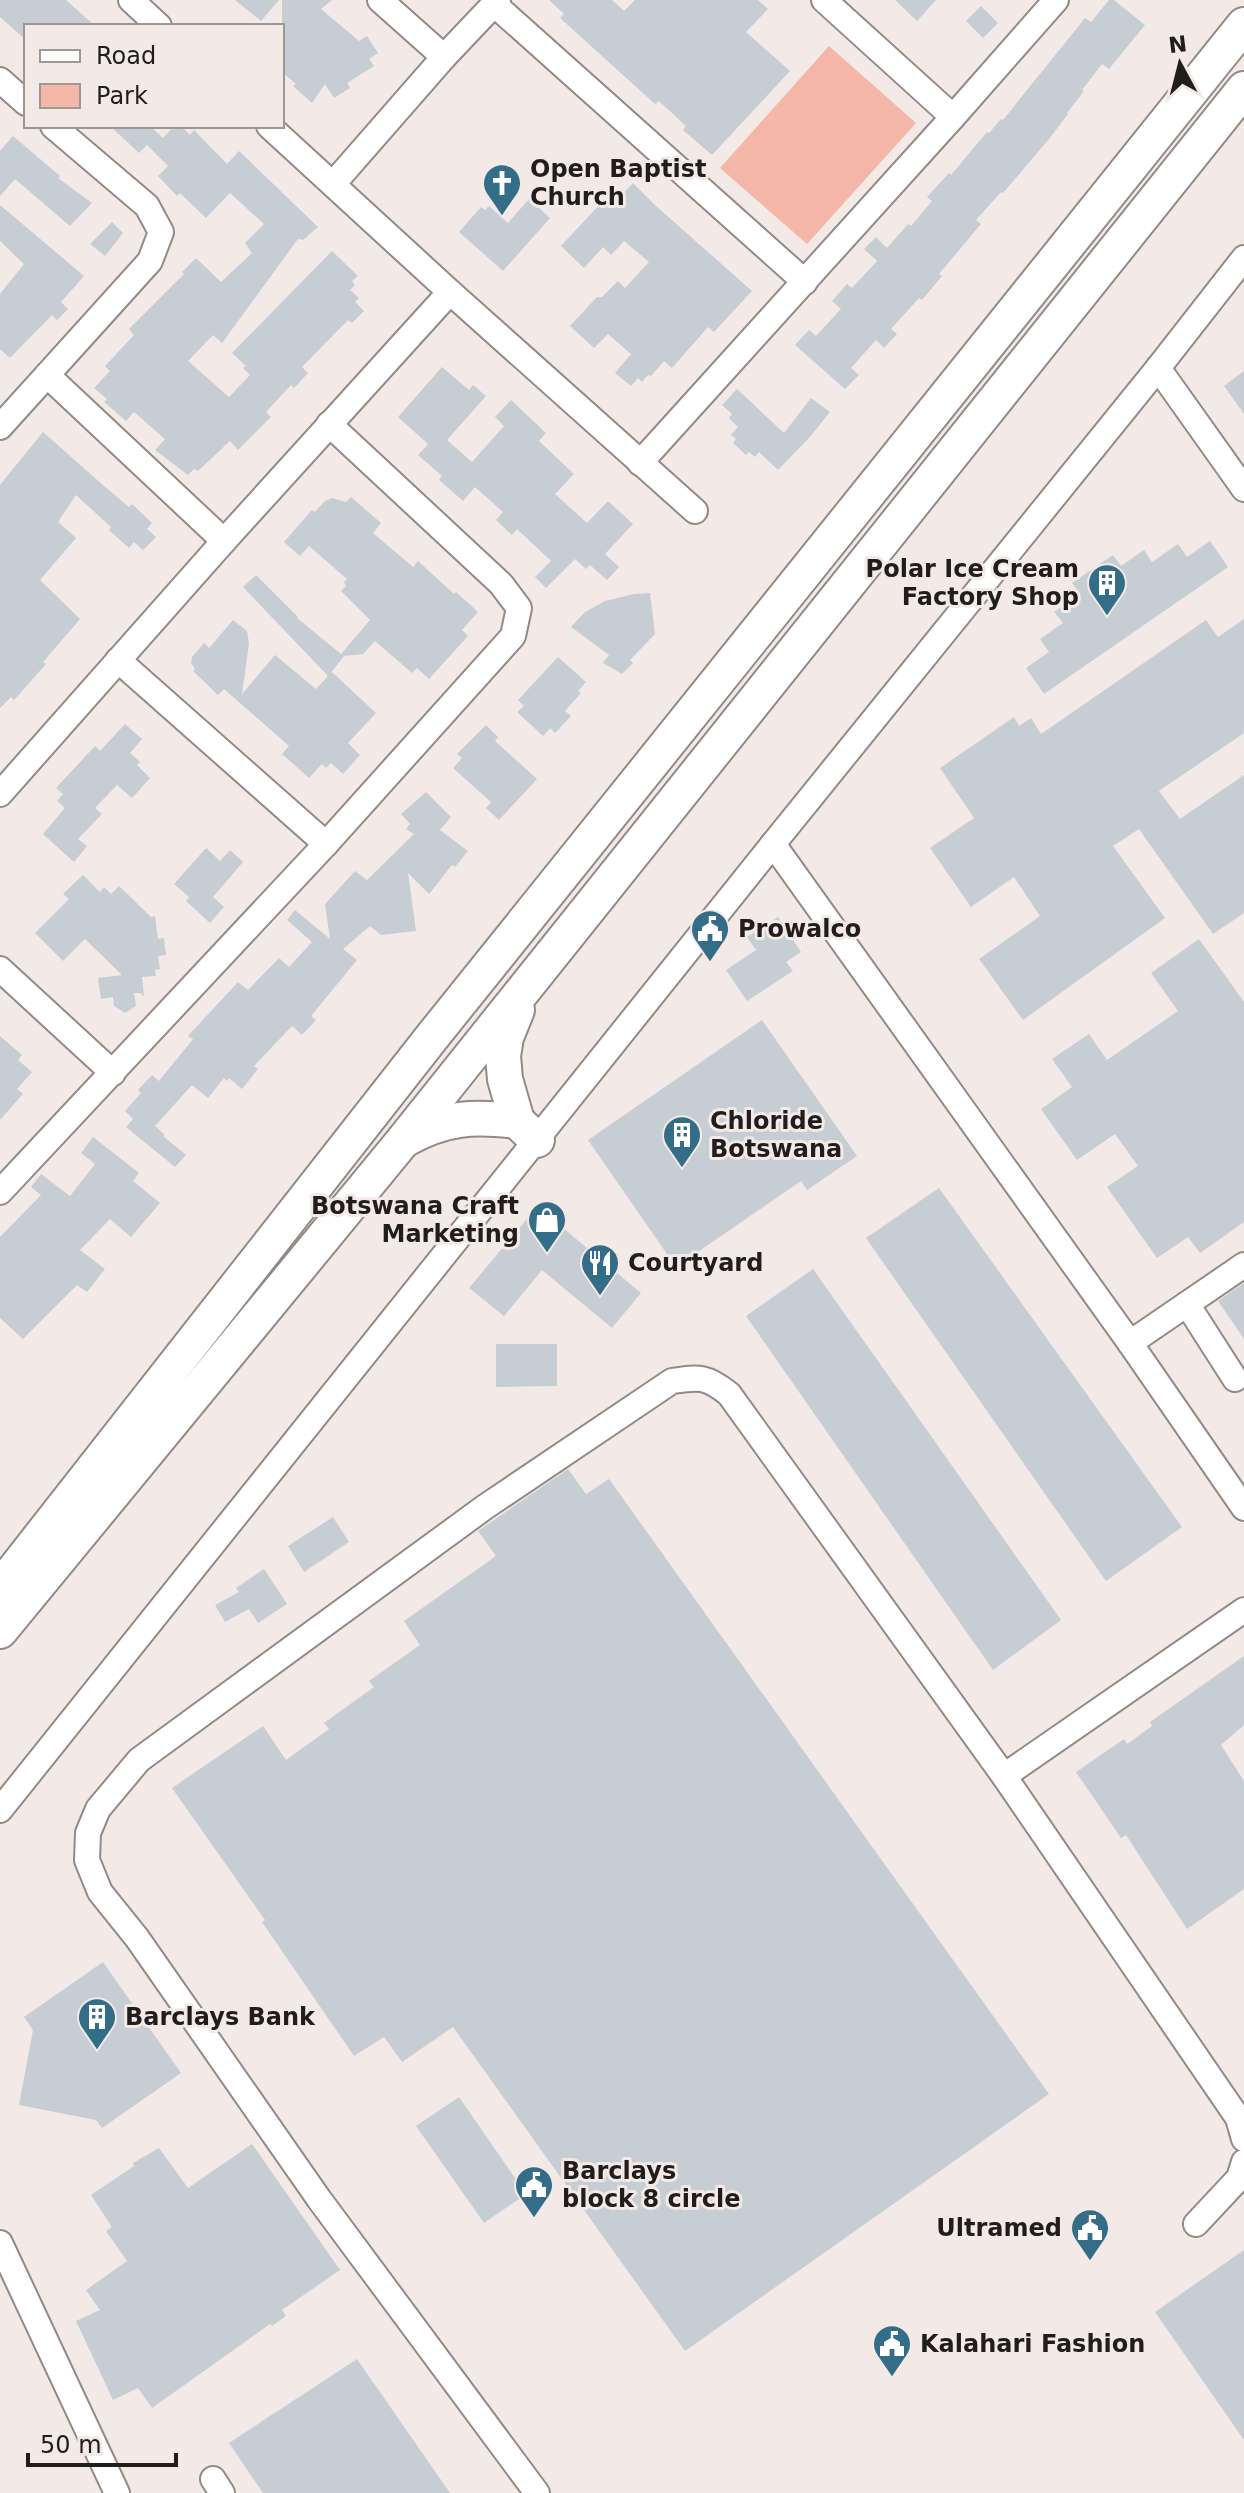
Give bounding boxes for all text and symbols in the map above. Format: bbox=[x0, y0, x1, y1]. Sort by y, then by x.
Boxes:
legend bbox=[24, 24, 284, 128]
north arrow bbox=[1140, 24, 1220, 104]
text: N bbox=[1167, 31, 1188, 58]
text: Road bbox=[96, 42, 156, 70]
text: Park bbox=[96, 82, 148, 110]
place label: Open Baptist Church bbox=[530, 155, 706, 211]
church icon: Open Baptist Church bbox=[481, 162, 523, 217]
place label: Polar Ice Cream Factory Shop bbox=[866, 555, 1079, 611]
building icon: Polar Ice Cream Factory Shop bbox=[1086, 562, 1128, 617]
public building icon: Prowalco bbox=[689, 908, 731, 963]
place label: Prowalco bbox=[738, 915, 861, 943]
place label: Chloride Botswana bbox=[710, 1107, 842, 1163]
building icon: Chloride Botswana bbox=[661, 1114, 703, 1169]
place label: Botswana Craft Marketing bbox=[311, 1192, 519, 1248]
shop icon: Botswana Craft Marketing bbox=[526, 1199, 568, 1254]
restaurant icon: Courtyard bbox=[579, 1242, 621, 1297]
place label: Courtyard bbox=[628, 1249, 763, 1277]
building icon: Barclays Bank bbox=[76, 1996, 118, 2051]
place label: Barclays Bank bbox=[125, 2003, 316, 2031]
place label: Barclays block 8 circle bbox=[562, 2157, 741, 2213]
public building icon: Barclays block 8 circle bbox=[513, 2164, 555, 2219]
public building icon: Ultramed bbox=[1069, 2207, 1111, 2262]
place label: Ultramed bbox=[936, 2214, 1062, 2242]
public building icon: Kalahari Fashion bbox=[871, 2323, 913, 2378]
place label: Kalahari Fashion bbox=[920, 2330, 1145, 2358]
scale bar bbox=[28, 2417, 176, 2467]
text: 50 m bbox=[40, 2431, 102, 2459]

